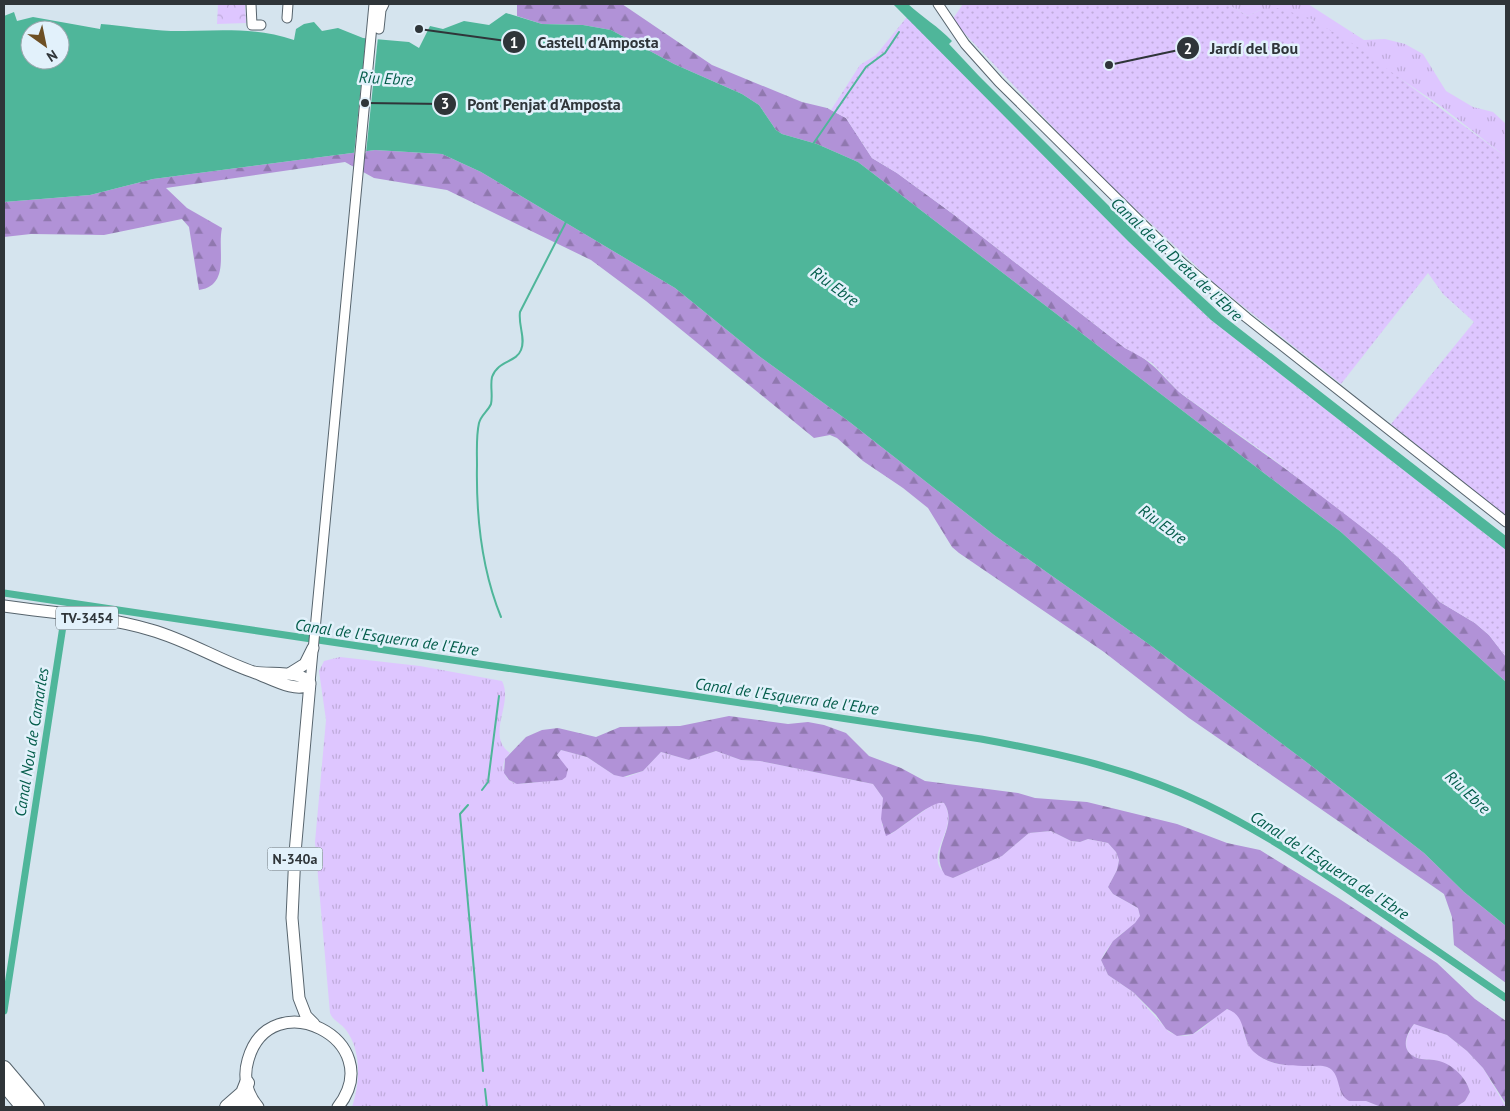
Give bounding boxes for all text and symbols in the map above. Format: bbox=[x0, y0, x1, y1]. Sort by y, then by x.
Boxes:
north arrow bbox=[20, 20, 70, 70]
callout: Castell d'Amposta bbox=[502, 27, 668, 58]
text: Castell d'Amposta bbox=[537, 32, 659, 52]
text: 1 bbox=[510, 33, 518, 52]
callout: Jardí del Bou bbox=[1175, 33, 1309, 64]
text: Jardí del Bou bbox=[1209, 38, 1298, 58]
text: 2 bbox=[1184, 39, 1192, 58]
text: N bbox=[43, 46, 61, 66]
water label: Riu Ebre bbox=[358, 67, 414, 89]
callout: Pont Penjat d'Amposta bbox=[432, 89, 631, 120]
text: 3 bbox=[441, 94, 449, 113]
text: Pont Penjat d'Amposta bbox=[467, 94, 621, 114]
water label: Canal de la Dreta de l'Ebre bbox=[1107, 193, 1248, 326]
water label: Riu Ebre bbox=[807, 262, 863, 310]
water label: Riu Ebre bbox=[1135, 500, 1191, 548]
road number: TV-3454 bbox=[56, 606, 118, 630]
water label: Canal de l'Esquerra de l'Ebre bbox=[294, 614, 481, 660]
water label: Canal Nou de Camarles bbox=[9, 666, 53, 818]
water label: Canal de l'Esquerra de l'Ebre bbox=[694, 673, 881, 719]
water label: Riu Ebre bbox=[1441, 766, 1495, 818]
water label: Canal de l'Esquerra de l'Ebre bbox=[1247, 806, 1414, 924]
road number: N-340a bbox=[268, 848, 322, 871]

